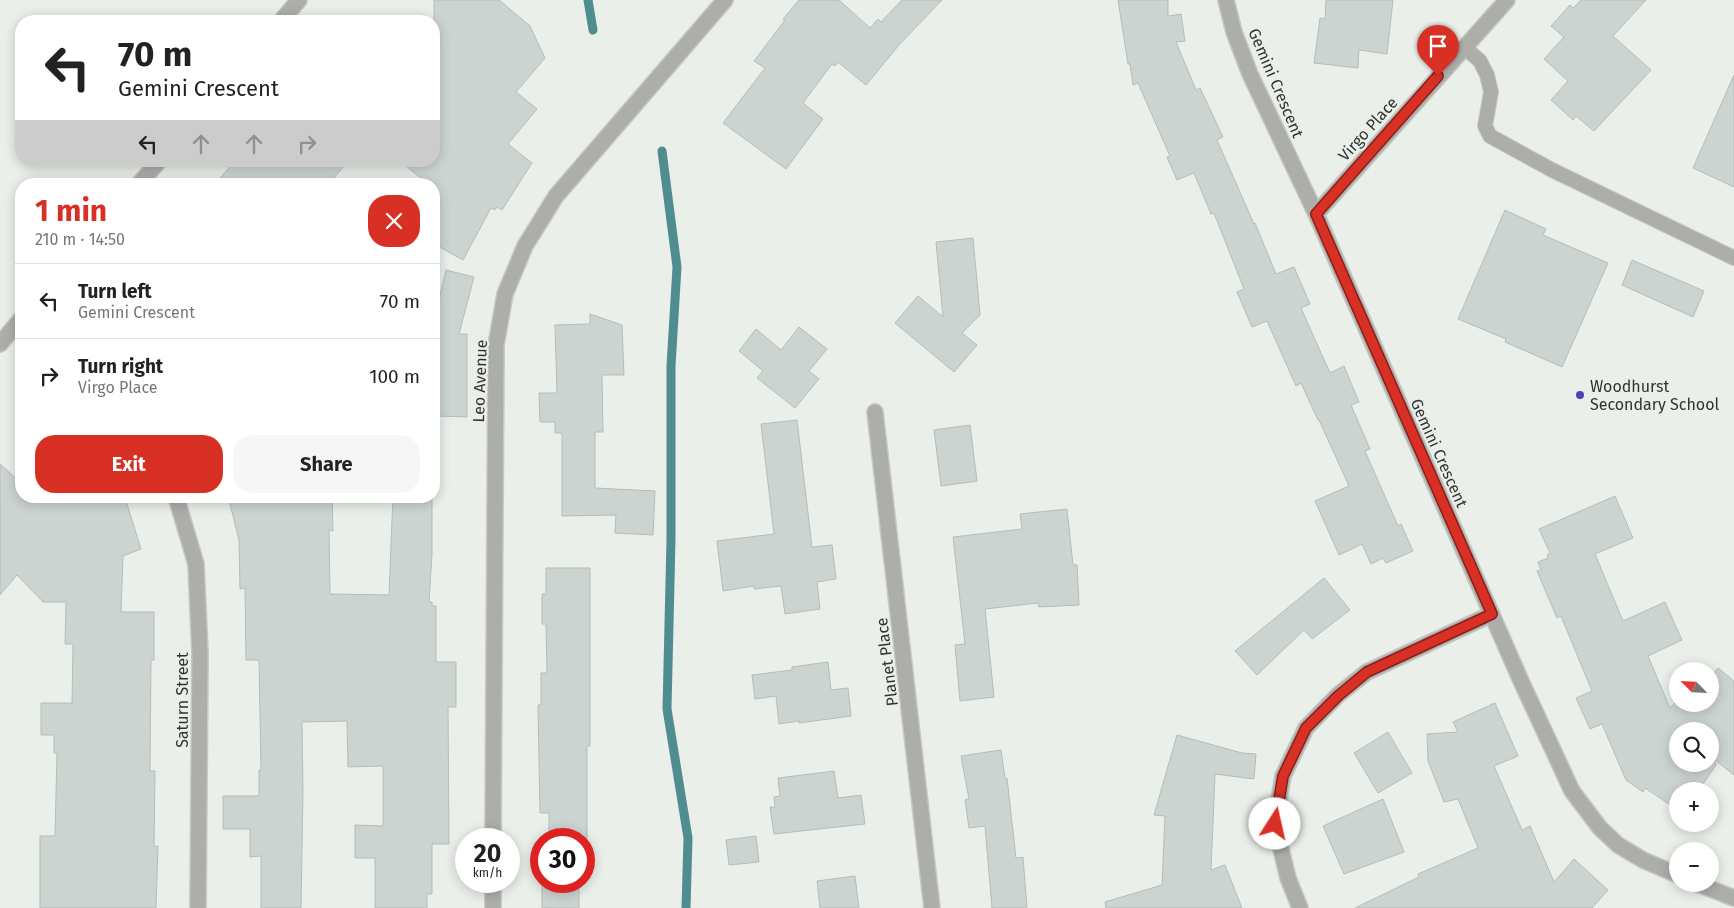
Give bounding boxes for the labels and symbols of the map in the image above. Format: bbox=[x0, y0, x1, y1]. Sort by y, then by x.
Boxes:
street label: Gemini Crescent bbox=[1244, 25, 1308, 141]
pin bbox=[1417, 25, 1459, 76]
street label: Virgo Place bbox=[1334, 93, 1402, 165]
street label: Leo Avenue bbox=[469, 339, 491, 423]
place label: Woodhurst Secondary School bbox=[1590, 377, 1719, 414]
marker: Woodhurst Secondary School bbox=[1574, 389, 1586, 401]
street label: Gemini Crescent bbox=[1407, 396, 1472, 510]
street label: Planet Place bbox=[872, 617, 902, 707]
street label: Saturn Street bbox=[173, 652, 192, 748]
north arrow bbox=[1669, 662, 1719, 712]
position arrow bbox=[1248, 797, 1300, 849]
speed limit sign: 30 bbox=[530, 828, 595, 893]

